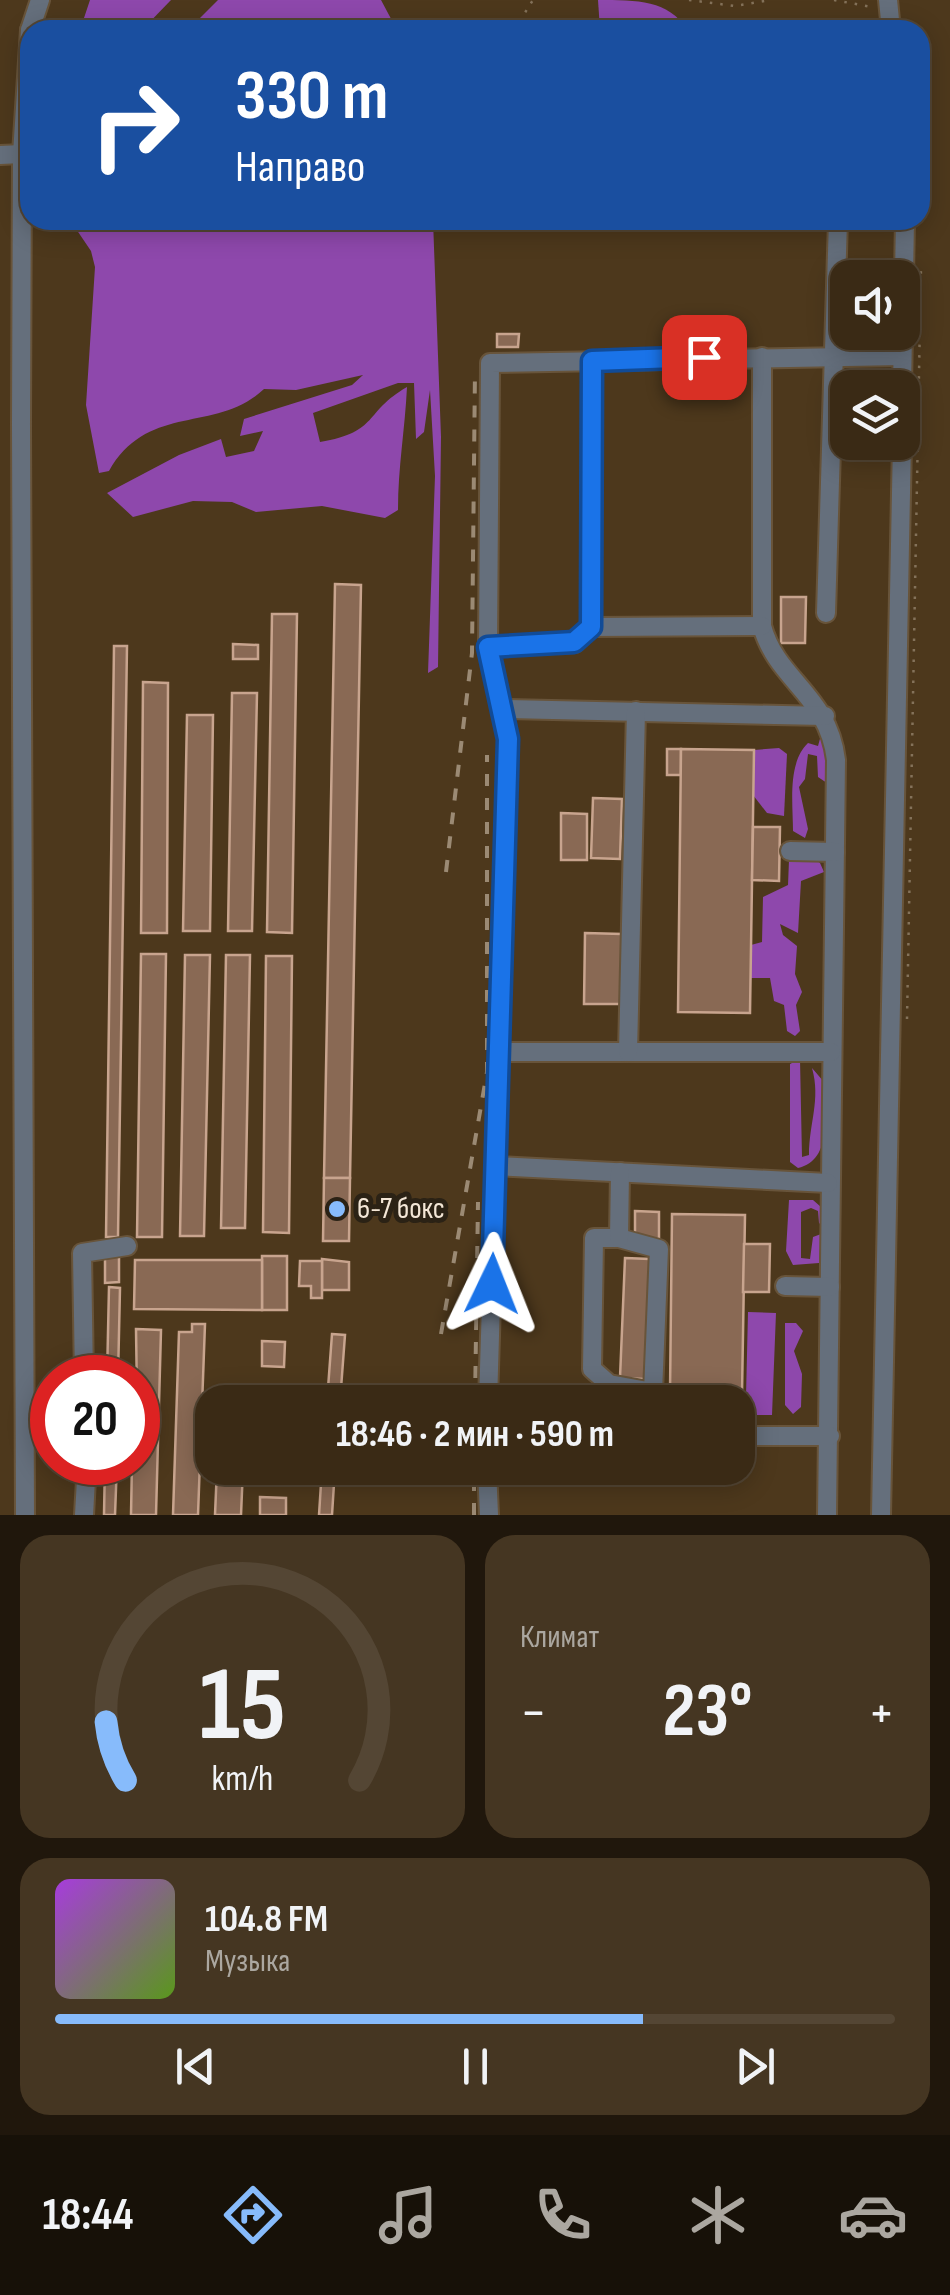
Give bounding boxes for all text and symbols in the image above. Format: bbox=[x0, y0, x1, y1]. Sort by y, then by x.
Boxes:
text: 330 m bbox=[235, 55, 388, 139]
icon: right bbox=[70, 60, 200, 190]
text: Направо bbox=[235, 140, 365, 195]
map controls bbox=[830, 260, 920, 460]
button: sound bbox=[830, 260, 920, 350]
pin bbox=[662, 315, 747, 400]
icon: arrive bbox=[677, 330, 732, 385]
button: layers bbox=[830, 370, 920, 460]
place label: 6-7 бокс bbox=[357, 1191, 445, 1227]
marker: 6-7 бокс bbox=[326, 1198, 348, 1220]
position arrow bbox=[440, 1232, 544, 1336]
speed limit sign: 20 bbox=[30, 1355, 160, 1485]
text: 18:46 · 2 мин · 590 m bbox=[336, 1412, 614, 1457]
text: Климат bbox=[520, 1618, 599, 1657]
text: 15 bbox=[199, 1644, 286, 1769]
text: 23° bbox=[662, 1667, 753, 1758]
text: − bbox=[520, 1680, 547, 1747]
text: + bbox=[868, 1680, 895, 1747]
text: km/h bbox=[212, 1758, 273, 1801]
text: 104.8 FM bbox=[205, 1897, 328, 1942]
text: Музыка bbox=[205, 1942, 290, 1981]
icon: previous bbox=[168, 2039, 223, 2094]
icon: pause bbox=[448, 2039, 503, 2094]
icon: next bbox=[728, 2039, 783, 2094]
icon: directions bbox=[218, 2180, 288, 2250]
icon: music bbox=[373, 2180, 443, 2250]
icon: phone bbox=[528, 2180, 598, 2250]
icon: climate bbox=[683, 2180, 753, 2250]
icon: car bbox=[838, 2180, 908, 2250]
text: 18:44 bbox=[42, 2188, 133, 2243]

